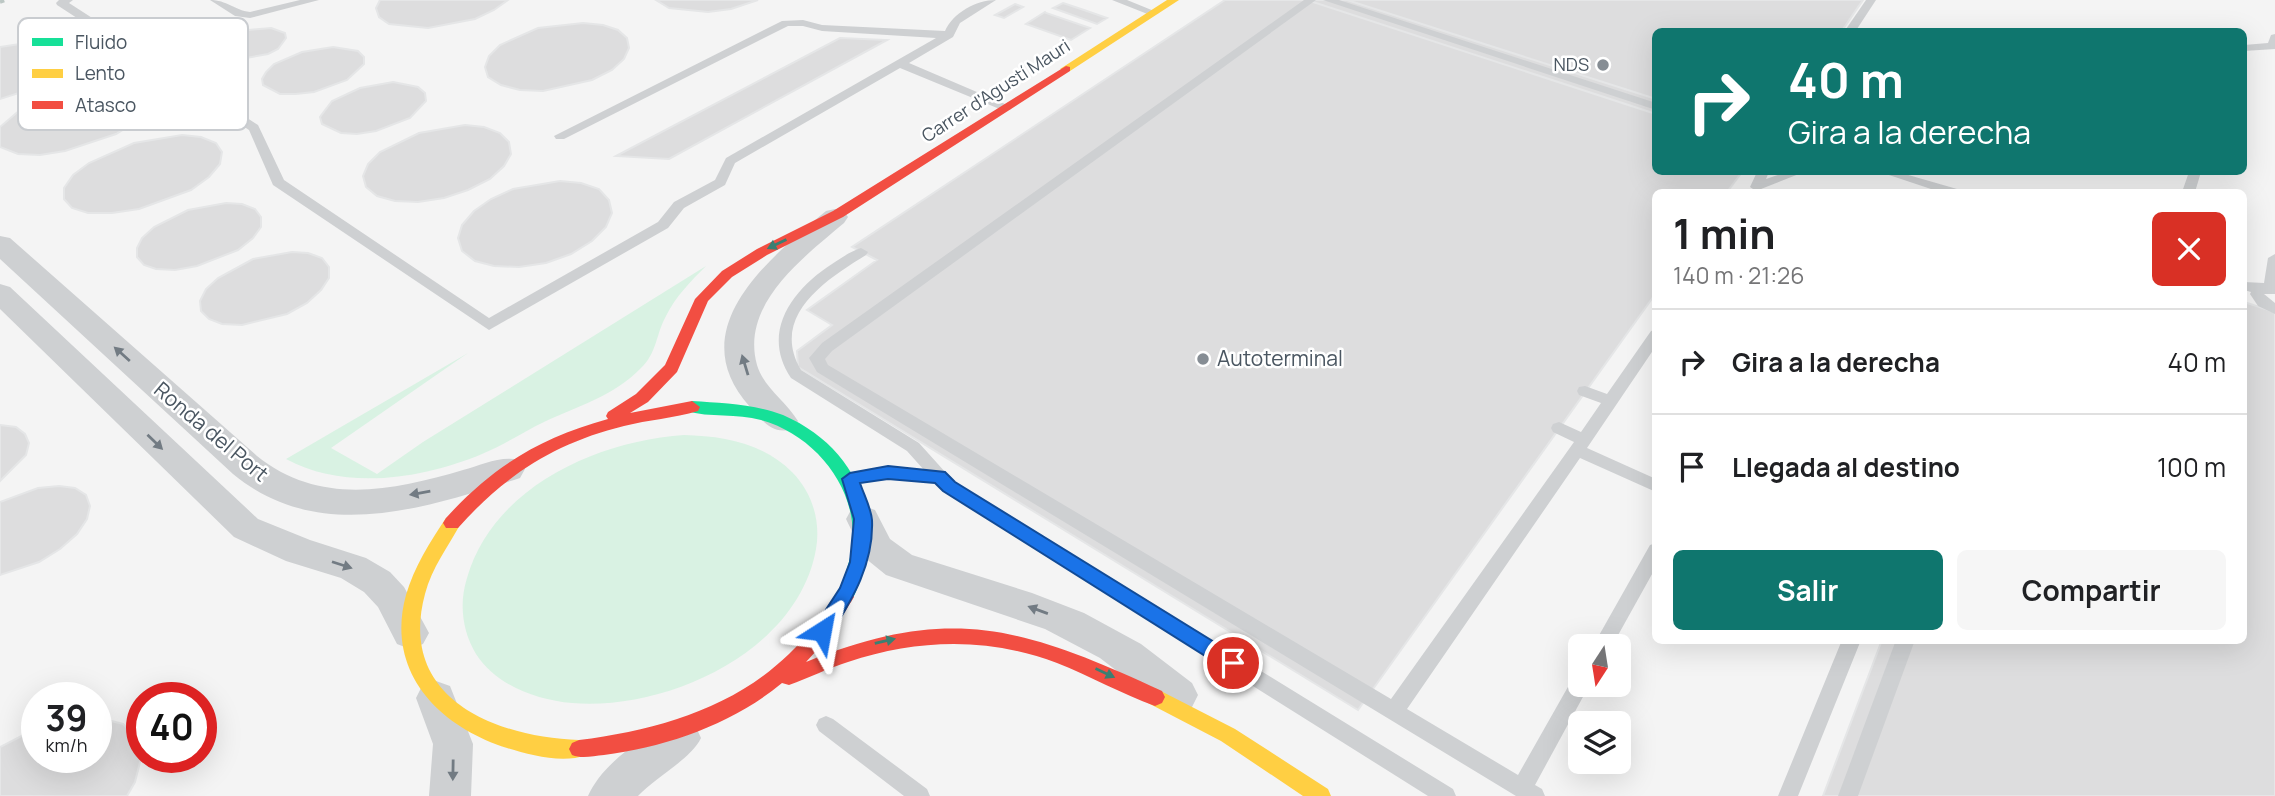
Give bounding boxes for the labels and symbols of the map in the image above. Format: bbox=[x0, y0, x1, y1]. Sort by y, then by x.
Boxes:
legend bbox=[18, 18, 248, 130]
text: Fluido bbox=[75, 29, 127, 55]
street label: Carrer d'Agustí Mauri bbox=[917, 33, 1074, 147]
place label: NDS bbox=[1553, 52, 1589, 76]
marker: NDS bbox=[1595, 57, 1611, 73]
text: Lento bbox=[75, 60, 125, 86]
text: Atasco bbox=[75, 92, 136, 118]
one-way arrow bbox=[767, 239, 787, 250]
place label: Autoterminal bbox=[1217, 344, 1343, 372]
one-way arrow bbox=[114, 347, 131, 363]
marker: Autoterminal bbox=[1195, 351, 1211, 367]
one-way arrow bbox=[739, 354, 749, 375]
street label: Ronda del Port bbox=[149, 375, 275, 487]
one-way arrow bbox=[147, 434, 164, 451]
one-way arrow bbox=[409, 488, 431, 499]
one-way arrow bbox=[331, 560, 352, 570]
position arrow bbox=[785, 594, 859, 668]
one-way arrow bbox=[1028, 605, 1049, 616]
pin bbox=[1203, 633, 1263, 693]
north arrow bbox=[1568, 634, 1631, 696]
one-way arrow bbox=[874, 635, 896, 646]
one-way arrow bbox=[1095, 667, 1115, 679]
speed limit sign: 40 bbox=[126, 682, 217, 773]
one-way arrow bbox=[447, 759, 459, 781]

